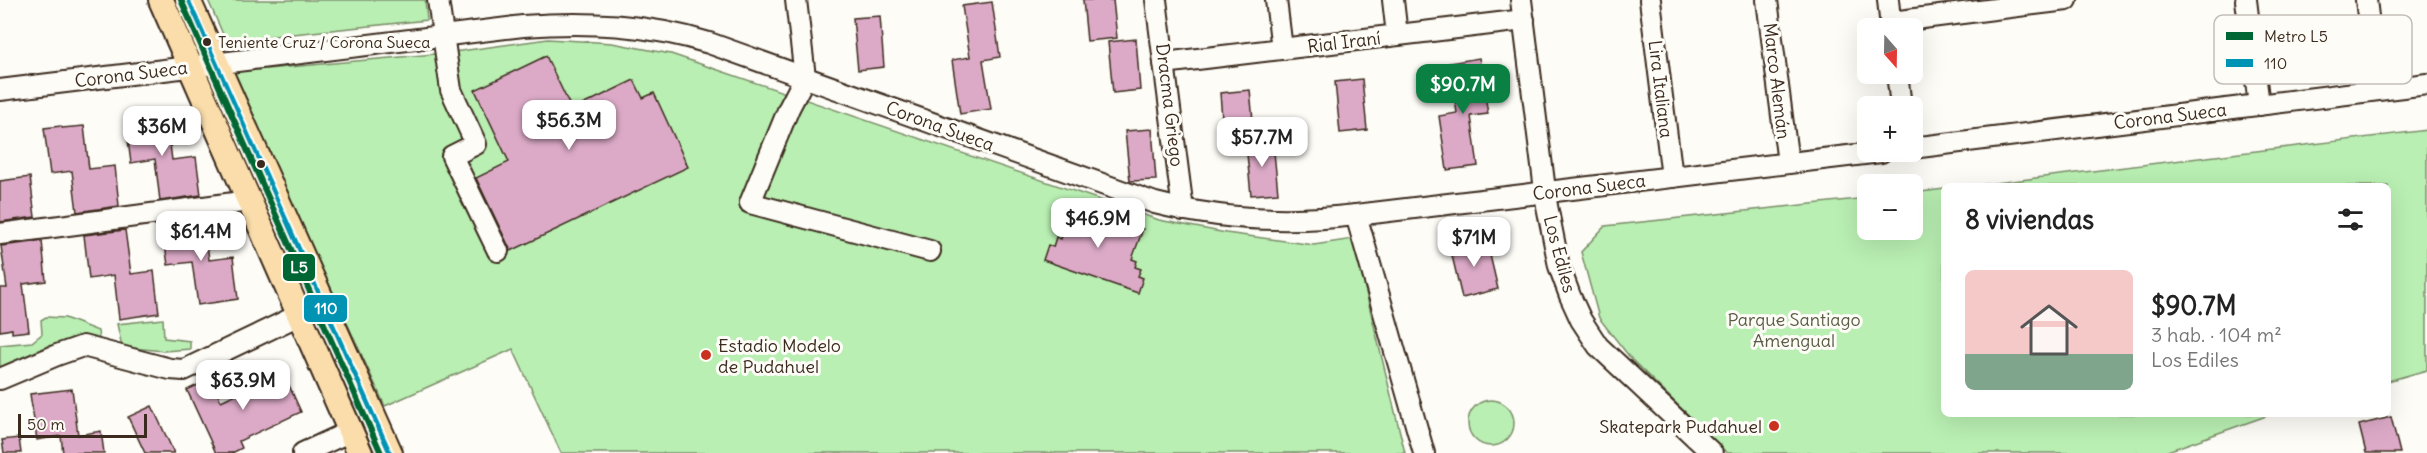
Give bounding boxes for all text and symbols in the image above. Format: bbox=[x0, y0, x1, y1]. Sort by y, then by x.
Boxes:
legend bbox=[2214, 15, 2412, 84]
north arrow bbox=[1857, 18, 1923, 84]
map controls bbox=[1857, 18, 1923, 240]
street label: Marco Alemán bbox=[1758, 21, 1796, 141]
street label: Rial Iraní bbox=[1306, 26, 1382, 58]
text: Metro L5 bbox=[2264, 26, 2328, 46]
place label: Teniente Cruz / Corona Sueca bbox=[218, 32, 430, 52]
marker: Teniente Cruz / Corona Sueca bbox=[201, 36, 213, 48]
street label: Lira Italiana bbox=[1644, 39, 1678, 139]
street label: Dracma Griego bbox=[1151, 42, 1189, 168]
text: 110 bbox=[2264, 53, 2287, 73]
street label: Corona Sueca bbox=[73, 56, 189, 92]
pin: $90.7M bbox=[1414, 64, 1512, 115]
text: $90.7M bbox=[1430, 71, 1496, 96]
street label: Corona Sueca bbox=[883, 96, 997, 156]
button: + bbox=[1857, 96, 1923, 162]
street label: Corona Sueca bbox=[2112, 98, 2228, 134]
pin: $56.3M bbox=[520, 100, 618, 151]
pin: $36M bbox=[126, 106, 198, 157]
text: $56.3M bbox=[536, 107, 602, 132]
text: $36M bbox=[137, 113, 187, 138]
pin: $57.7M bbox=[1213, 117, 1311, 168]
text: $57.7M bbox=[1231, 124, 1293, 149]
unlabelled marker bbox=[255, 158, 267, 170]
street label: Corona Sueca bbox=[1531, 169, 1647, 205]
button: − bbox=[1857, 174, 1923, 240]
pin: $46.9M bbox=[1049, 198, 1147, 249]
text: 8 viviendas bbox=[1965, 203, 2094, 236]
icon: filters bbox=[2334, 203, 2367, 236]
text: $46.9M bbox=[1065, 205, 1131, 230]
pin: $61.4M bbox=[152, 211, 250, 262]
street label: Los Ediles bbox=[1539, 213, 1581, 295]
pin: $71M bbox=[1438, 217, 1510, 268]
text: $61.4M bbox=[170, 218, 232, 243]
text: $71M bbox=[1451, 224, 1497, 249]
line badge: L5 bbox=[282, 253, 316, 282]
text: L5 bbox=[290, 257, 308, 277]
text: $90.7M bbox=[2151, 289, 2237, 322]
line badge: 110 bbox=[303, 294, 348, 323]
icon: home bbox=[2013, 294, 2085, 366]
text: 110 bbox=[314, 298, 338, 318]
park label: Parque Santiago Amengual bbox=[1727, 308, 1861, 352]
text: 3 hab. · 104 m² bbox=[2151, 322, 2282, 347]
place label: Estadio Modelo de Pudahuel bbox=[718, 334, 841, 378]
text: Los Ediles bbox=[2151, 347, 2239, 372]
marker: Estadio Modelo de Pudahuel bbox=[699, 348, 713, 362]
pin: $63.9M bbox=[194, 360, 292, 411]
text: $63.9M bbox=[210, 367, 276, 392]
scale bar bbox=[18, 411, 147, 438]
text: 50 m bbox=[27, 414, 65, 434]
place label: Skatepark Pudahuel bbox=[1599, 415, 1762, 438]
marker: Skatepark Pudahuel bbox=[1767, 419, 1781, 433]

